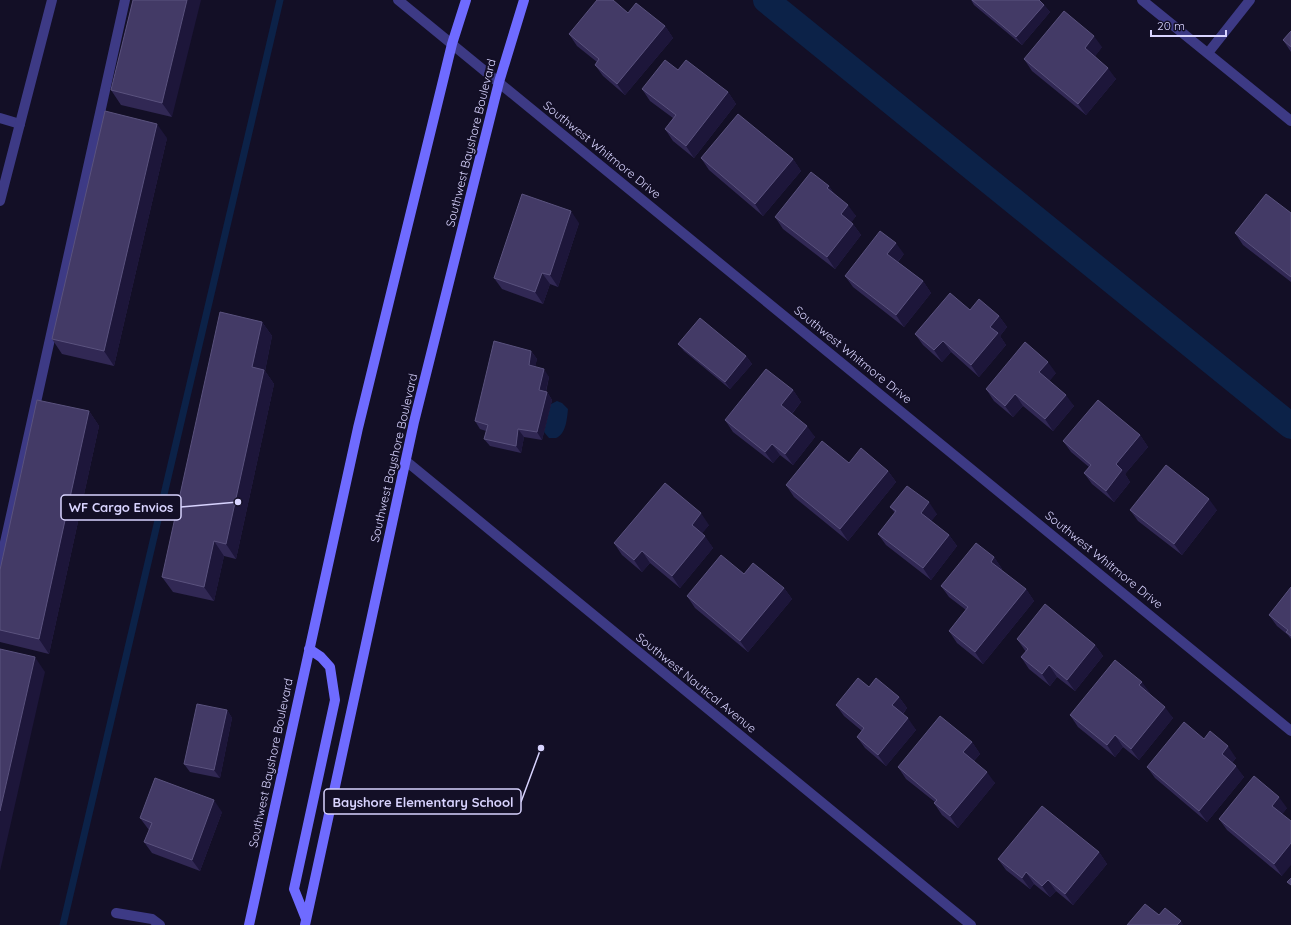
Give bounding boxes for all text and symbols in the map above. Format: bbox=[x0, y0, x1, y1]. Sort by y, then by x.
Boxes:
scale bar bbox=[1151, 12, 1226, 38]
text: 20 m bbox=[1157, 18, 1185, 33]
street label: Southwest Bayshore Boulevard bbox=[442, 57, 499, 229]
street label: Southwest Whitmore Drive bbox=[540, 98, 664, 202]
street label: Southwest Whitmore Drive bbox=[791, 303, 915, 407]
street label: Southwest Bayshore Boulevard bbox=[367, 372, 420, 544]
callout: WF Cargo Envios bbox=[61, 495, 181, 520]
text: WF Cargo Envios bbox=[69, 499, 173, 515]
street label: Southwest Whitmore Drive bbox=[1042, 508, 1166, 612]
street label: Southwest Nautical Avenue bbox=[633, 629, 760, 736]
street label: Southwest Bayshore Boulevard bbox=[245, 677, 296, 849]
callout: Bayshore Elementary School bbox=[324, 789, 521, 814]
text: Bayshore Elementary School bbox=[333, 794, 514, 810]

